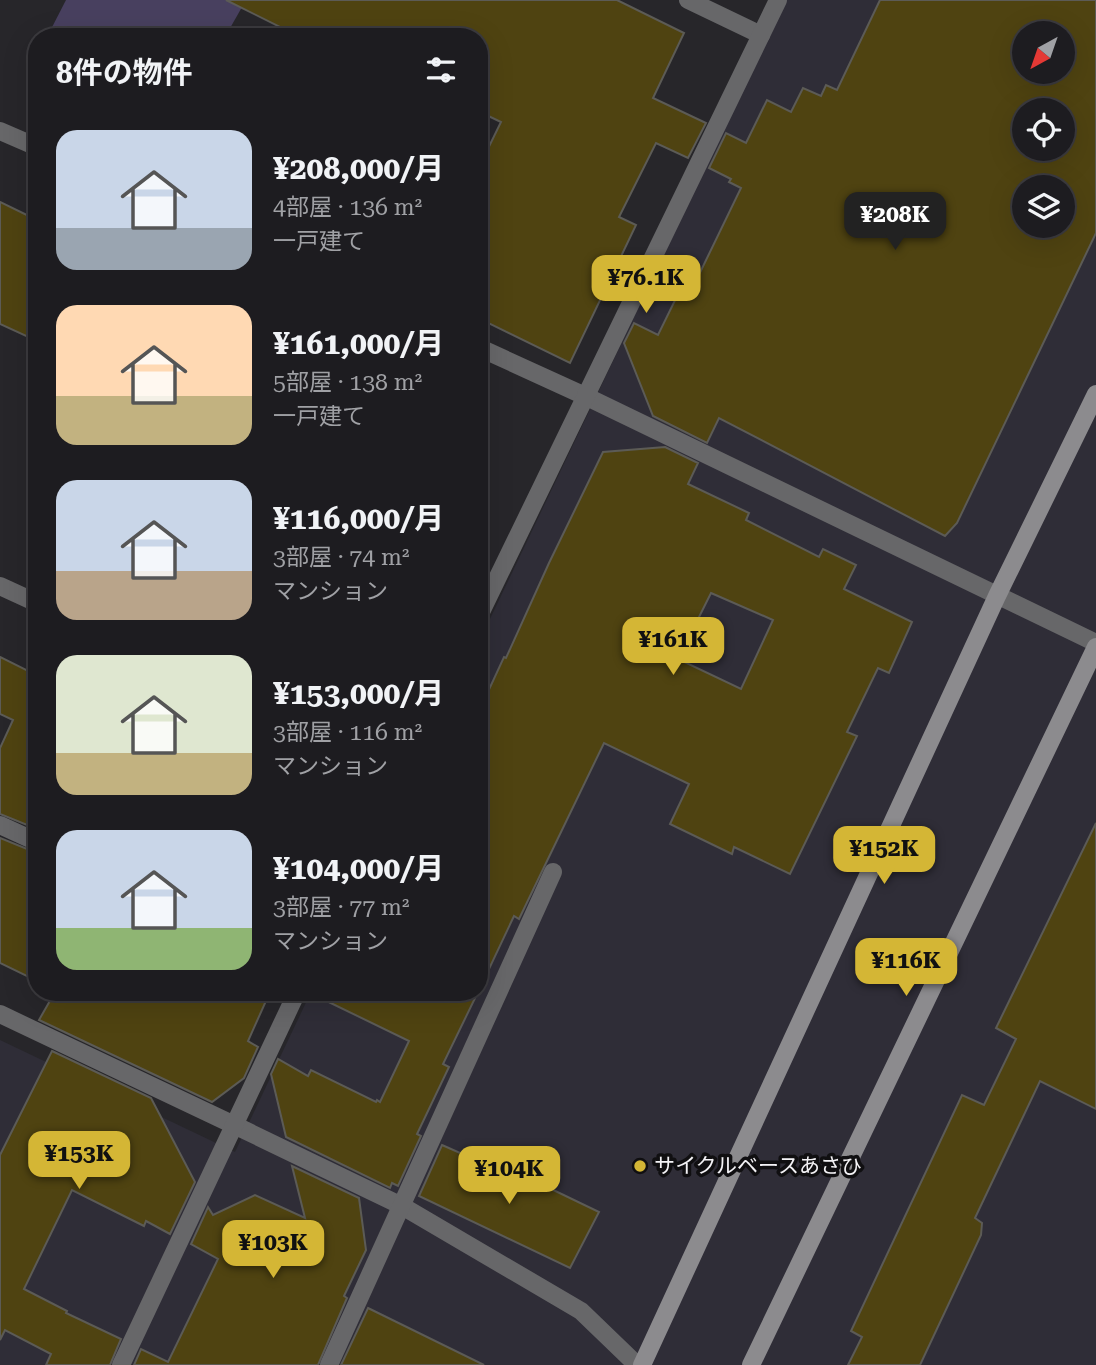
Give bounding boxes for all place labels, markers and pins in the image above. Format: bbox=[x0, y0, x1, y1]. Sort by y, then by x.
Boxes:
pin: ¥208K bbox=[846, 192, 944, 252]
pin: ¥76.1K bbox=[589, 256, 703, 315]
pin: ¥161K bbox=[624, 618, 722, 677]
pin: ¥152K bbox=[835, 826, 933, 886]
pin: ¥116K bbox=[857, 939, 955, 998]
pin: ¥153K bbox=[30, 1132, 128, 1191]
pin: ¥104K bbox=[460, 1146, 558, 1206]
place label: サイクルベースあさひ bbox=[654, 1154, 862, 1178]
marker: サイクルベースあさひ bbox=[632, 1158, 648, 1174]
pin: ¥103K bbox=[224, 1220, 322, 1280]

